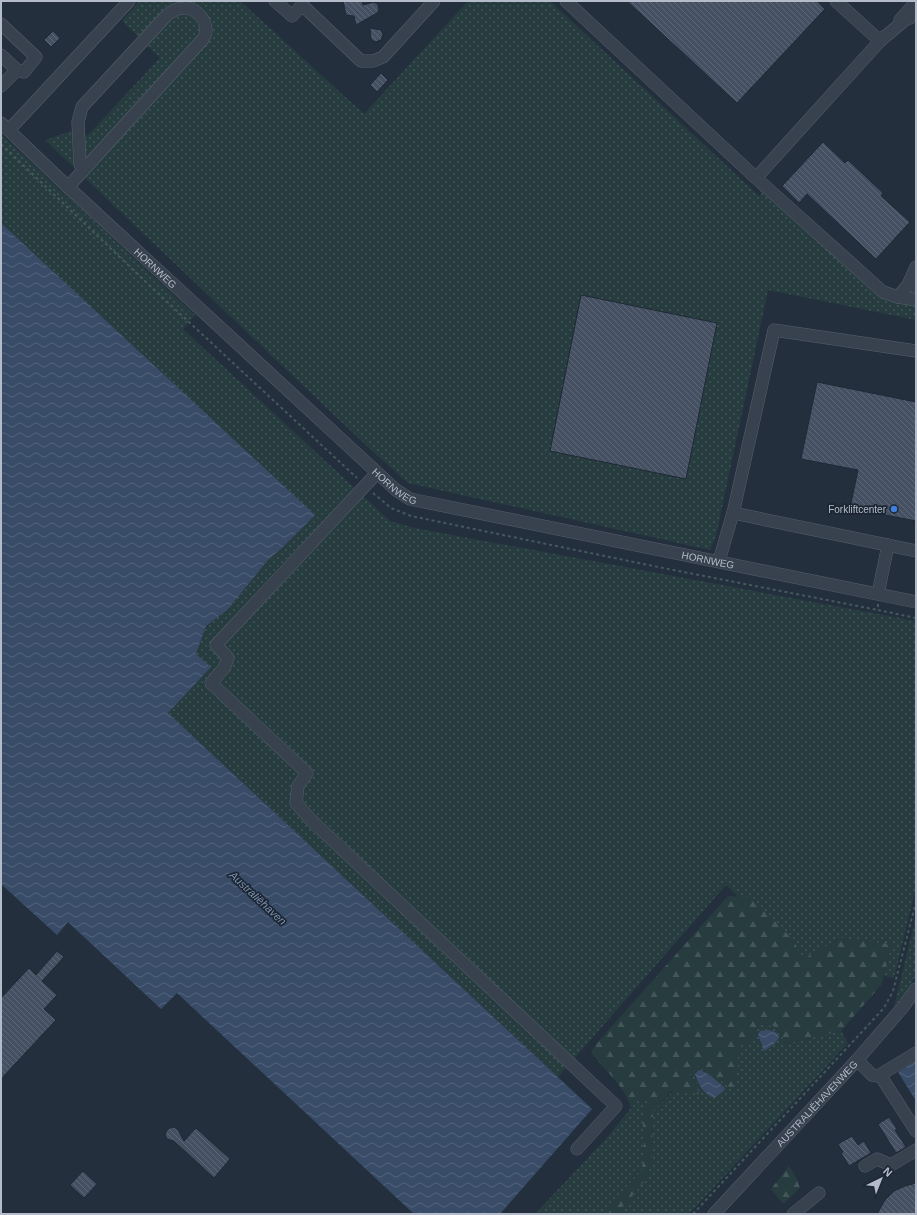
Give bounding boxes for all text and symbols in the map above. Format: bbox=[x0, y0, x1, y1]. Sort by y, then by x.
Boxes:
street label: HORNWEG bbox=[132, 246, 179, 291]
street label: HORNWEG bbox=[370, 466, 418, 506]
place label: Forkliftcenter bbox=[828, 504, 887, 515]
marker: Forkliftcenter bbox=[889, 504, 899, 514]
street label: HORNWEG bbox=[681, 549, 735, 571]
water label: Australiëhaven bbox=[227, 868, 289, 927]
street label: AUSTRALIËHAVENWEG bbox=[775, 1058, 860, 1149]
north arrow bbox=[861, 1159, 901, 1199]
text: N bbox=[881, 1165, 895, 1179]

